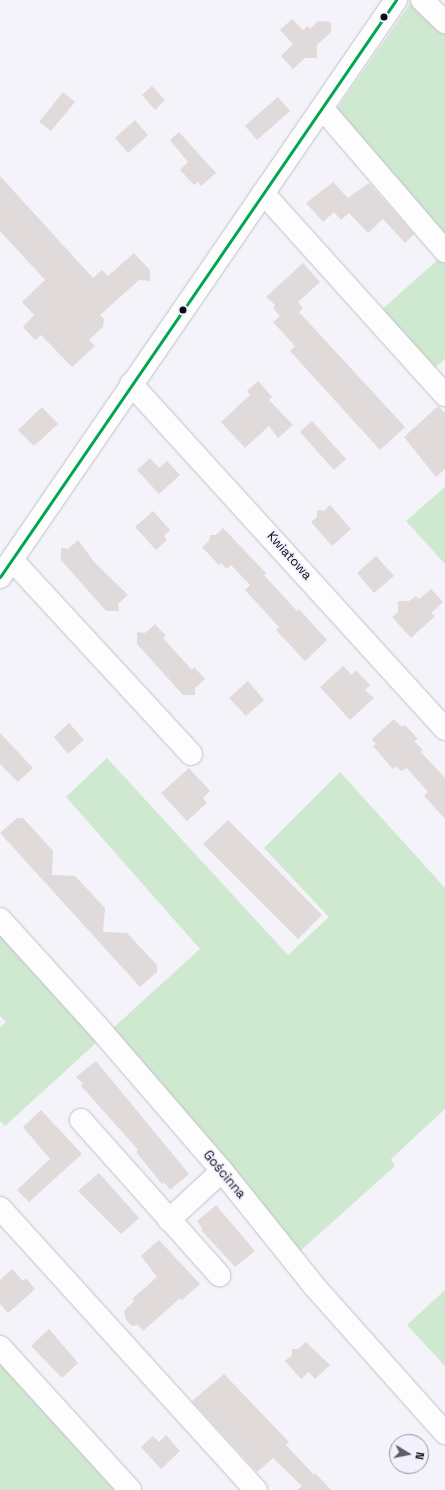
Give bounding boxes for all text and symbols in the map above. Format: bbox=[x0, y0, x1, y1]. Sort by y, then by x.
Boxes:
unlabelled marker bbox=[379, 12, 389, 22]
unlabelled marker bbox=[178, 305, 188, 315]
street label: Kwiatowa bbox=[263, 529, 315, 583]
street label: Gościnna bbox=[199, 1148, 249, 1202]
north arrow bbox=[389, 1434, 429, 1474]
text: N bbox=[412, 1451, 427, 1461]

